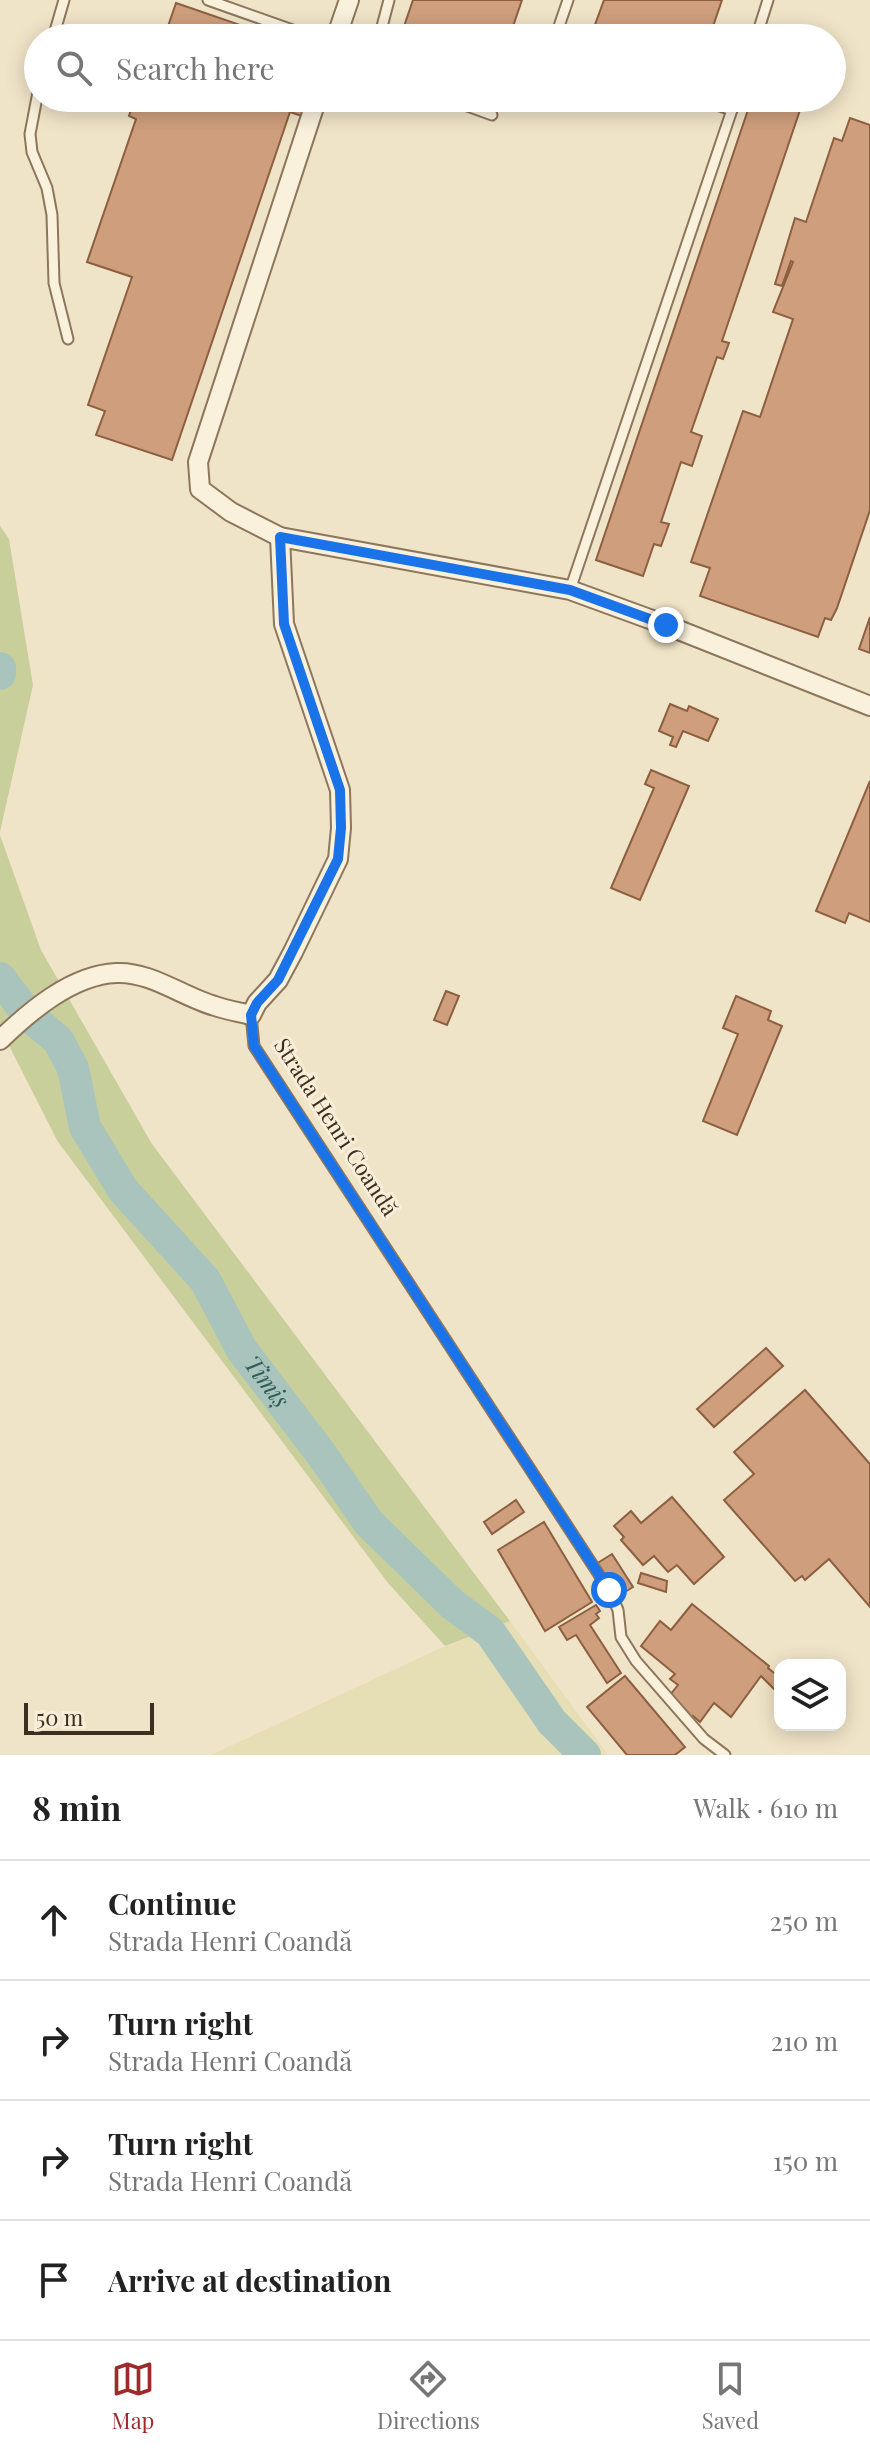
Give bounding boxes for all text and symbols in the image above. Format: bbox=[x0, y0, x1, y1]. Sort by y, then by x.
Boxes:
search box bbox=[24, 24, 846, 112]
icon: search bbox=[52, 46, 96, 90]
text: Search here bbox=[116, 48, 275, 88]
route end bbox=[648, 607, 684, 643]
street label: Strada Henri Coandă bbox=[268, 1032, 406, 1221]
water label: Timiș bbox=[238, 1348, 298, 1413]
route start bbox=[591, 1572, 627, 1608]
map controls bbox=[774, 1659, 846, 1731]
button: layers bbox=[774, 1659, 846, 1731]
scale bar bbox=[24, 1699, 154, 1735]
text: 50 m bbox=[36, 1702, 83, 1732]
text: 8 min bbox=[32, 1784, 121, 1830]
text: Walk · 610 m bbox=[693, 1790, 838, 1825]
text: Continue bbox=[108, 1883, 236, 1923]
icon: ahead bbox=[32, 1898, 76, 1942]
text: 250 m bbox=[770, 1903, 838, 1938]
text: Strada Henri Coandă bbox=[108, 1923, 352, 1958]
text: Turn right bbox=[108, 2003, 253, 2043]
icon: right bbox=[32, 2018, 76, 2062]
text: 210 m bbox=[771, 2023, 838, 2058]
text: Strada Henri Coandă bbox=[108, 2043, 352, 2078]
text: Turn right bbox=[108, 2123, 253, 2163]
icon: right bbox=[32, 2138, 76, 2182]
text: 150 m bbox=[773, 2143, 838, 2178]
text: Strada Henri Coandă bbox=[108, 2163, 352, 2198]
icon: arrive bbox=[32, 2258, 76, 2302]
text: Arrive at destination bbox=[108, 2260, 391, 2300]
tab: Map bbox=[111, 2357, 155, 2435]
tab: Directions bbox=[377, 2357, 480, 2435]
tab: Saved bbox=[702, 2357, 759, 2435]

